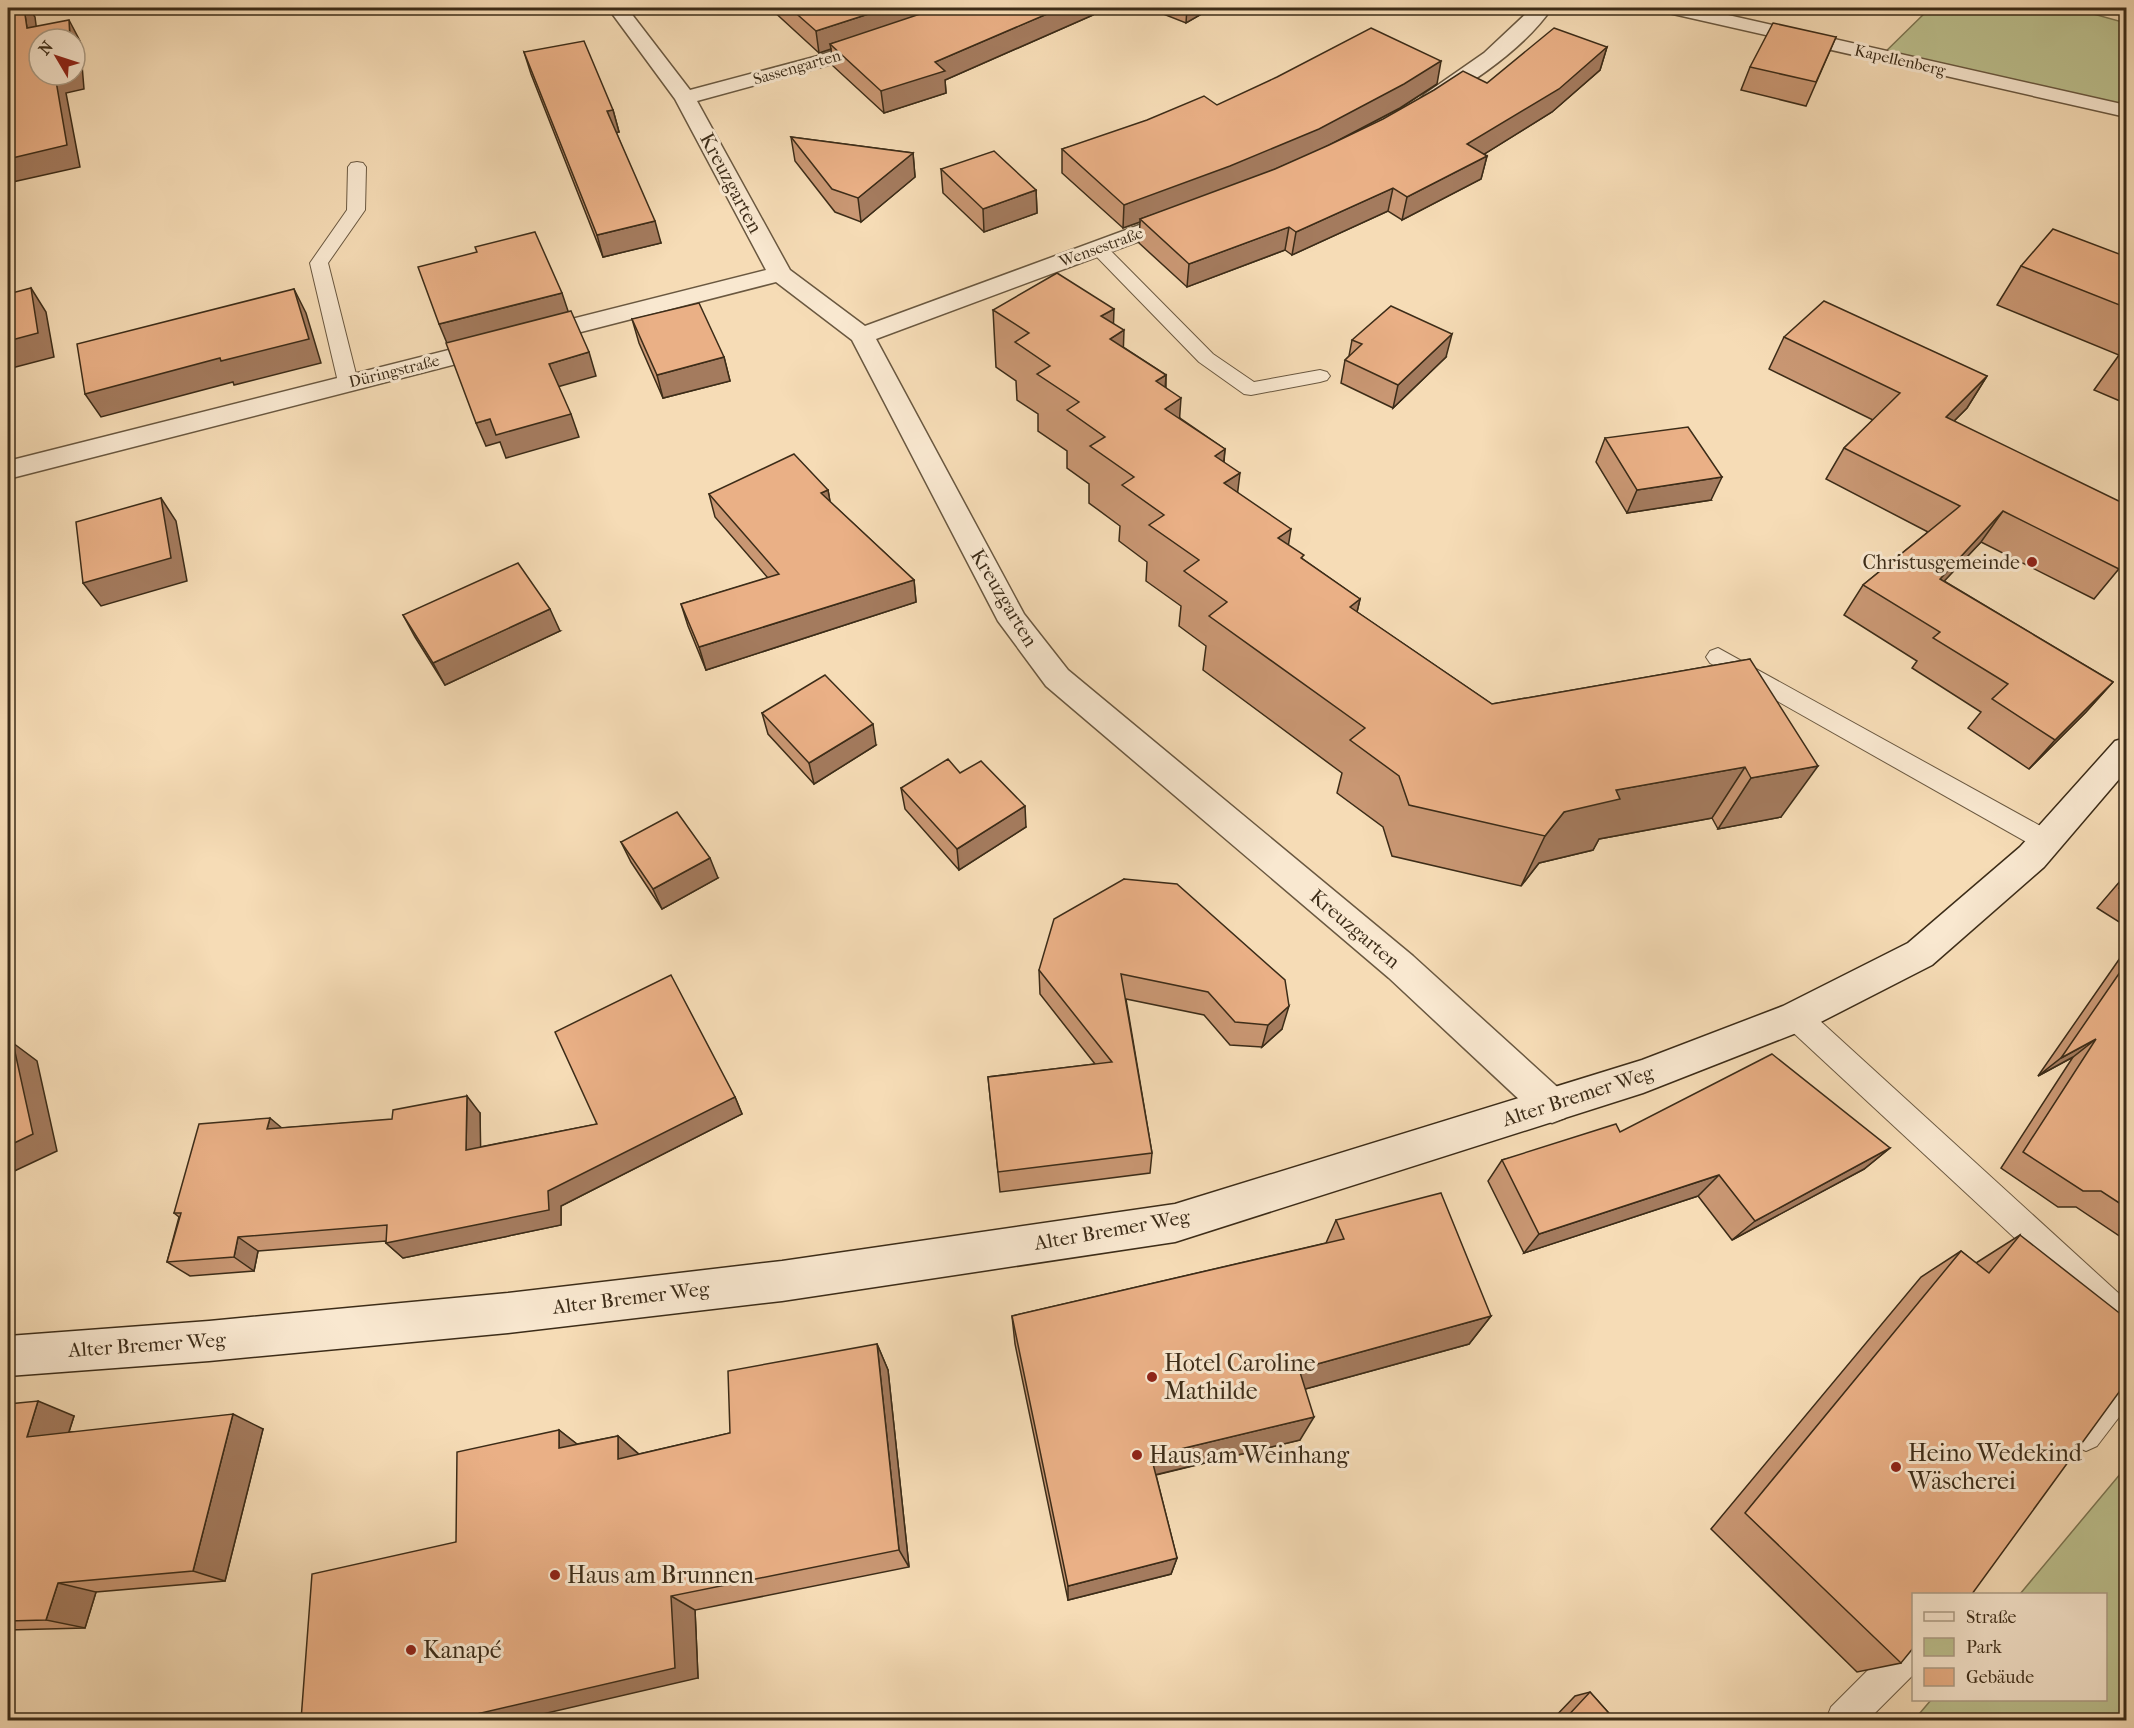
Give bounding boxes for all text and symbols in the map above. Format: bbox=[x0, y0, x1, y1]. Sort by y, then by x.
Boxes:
north arrow bbox=[27, 27, 87, 87]
text: N bbox=[35, 37, 57, 59]
street label: Kapellenberg bbox=[1852, 40, 1948, 80]
street label: Sassengarten bbox=[751, 45, 844, 89]
street label: Kreuzgarten bbox=[695, 129, 767, 237]
street label: Wensestraße bbox=[1055, 223, 1146, 271]
street label: Düringstraße bbox=[347, 350, 442, 391]
street label: Kreuzgarten bbox=[966, 545, 1042, 651]
place label: Christusgemeinde bbox=[1862, 551, 2020, 574]
marker: Christusgemeinde bbox=[2025, 555, 2039, 569]
street label: Kreuzgarten bbox=[1305, 885, 1405, 973]
street label: Alter Bremer Weg bbox=[1499, 1061, 1657, 1132]
street label: Alter Bremer Weg bbox=[1031, 1205, 1192, 1255]
street label: Alter Bremer Weg bbox=[550, 1277, 711, 1319]
street label: Alter Bremer Weg bbox=[67, 1328, 227, 1362]
place label: Hotel Caroline Mathilde bbox=[1164, 1349, 1316, 1405]
marker: Hotel Caroline Mathilde bbox=[1145, 1370, 1159, 1384]
place label: Heino Wedekind Wäscherei bbox=[1907, 1439, 2083, 1495]
place label: Haus am Weinhang bbox=[1149, 1441, 1350, 1469]
marker: Haus am Weinhang bbox=[1130, 1448, 1144, 1462]
marker: Heino Wedekind Wäscherei bbox=[1889, 1460, 1903, 1474]
place label: Haus am Brunnen bbox=[567, 1561, 754, 1589]
marker: Haus am Brunnen bbox=[548, 1568, 562, 1582]
legend bbox=[1912, 1593, 2107, 1701]
text: Straße bbox=[1966, 1607, 2017, 1628]
place label: Kanapé bbox=[423, 1636, 502, 1664]
text: Park bbox=[1966, 1637, 2003, 1658]
marker: Kanapé bbox=[404, 1643, 418, 1657]
text: Gebäude bbox=[1966, 1667, 2034, 1688]

